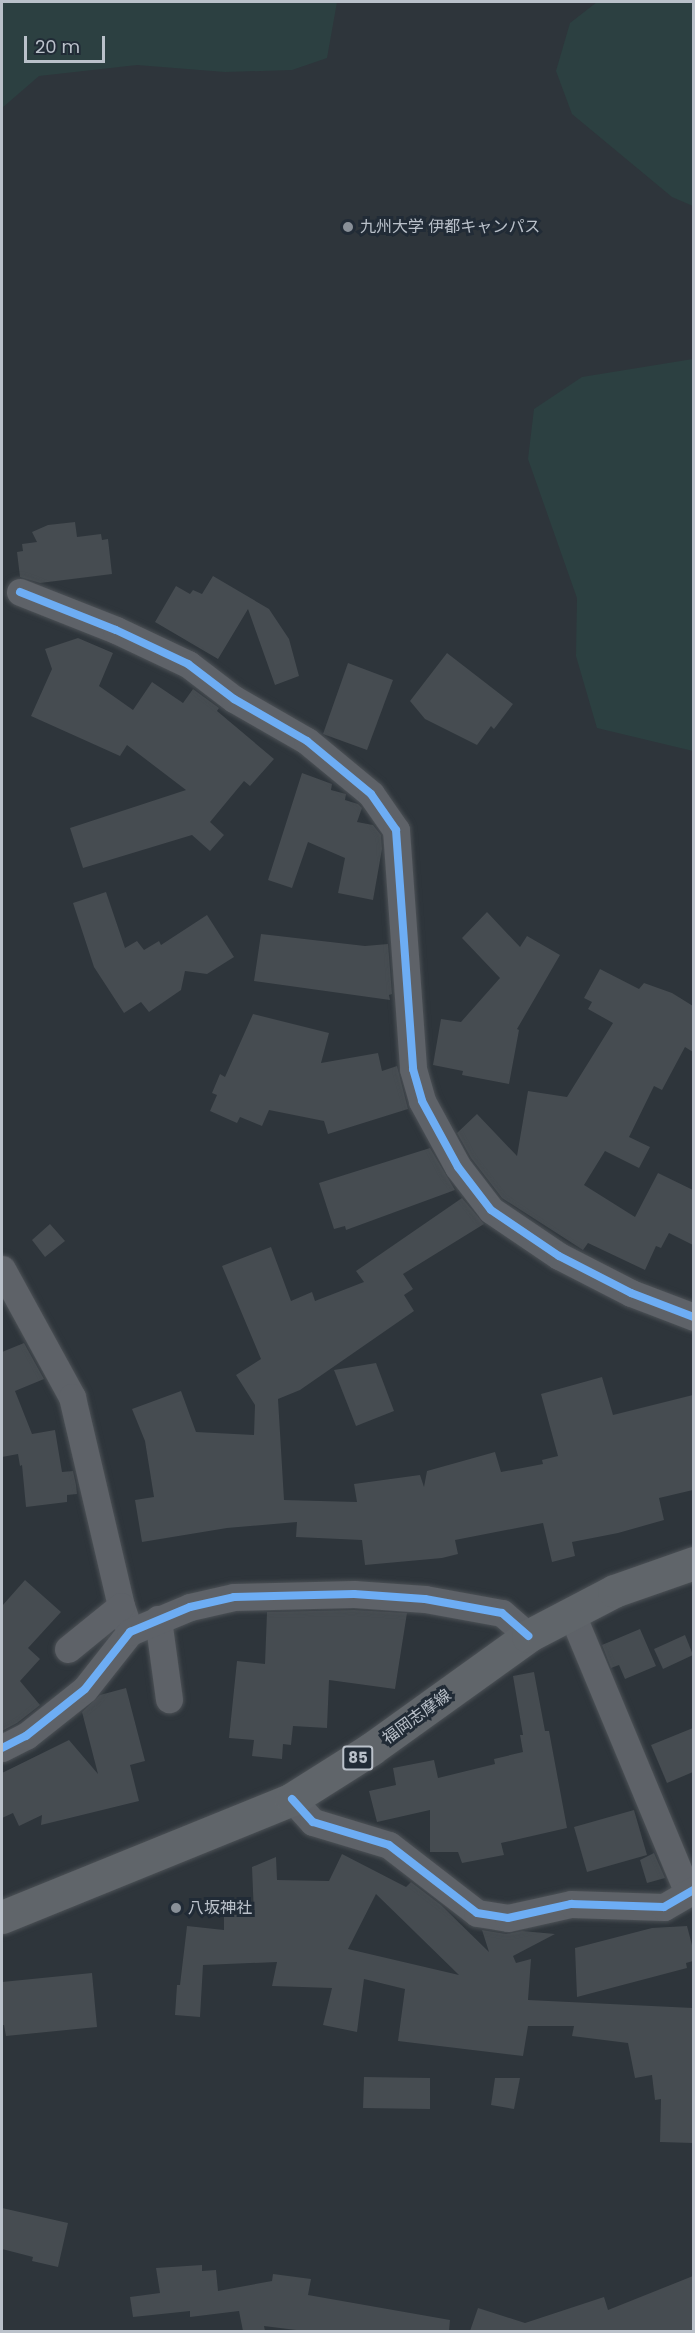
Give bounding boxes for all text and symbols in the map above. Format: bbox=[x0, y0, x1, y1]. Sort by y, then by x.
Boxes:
scale bar bbox=[27, 24, 108, 62]
text: 20 m bbox=[35, 34, 80, 59]
place label: 九州大学 伊都キャンパス bbox=[360, 217, 540, 237]
marker: 九州大学 伊都キャンパス bbox=[341, 220, 355, 234]
street label: 福岡志摩線 bbox=[379, 1686, 455, 1748]
road number: 85 bbox=[342, 1746, 374, 1770]
place label: 八坂神社 bbox=[188, 1898, 252, 1918]
marker: 八坂神社 bbox=[169, 1901, 183, 1915]

